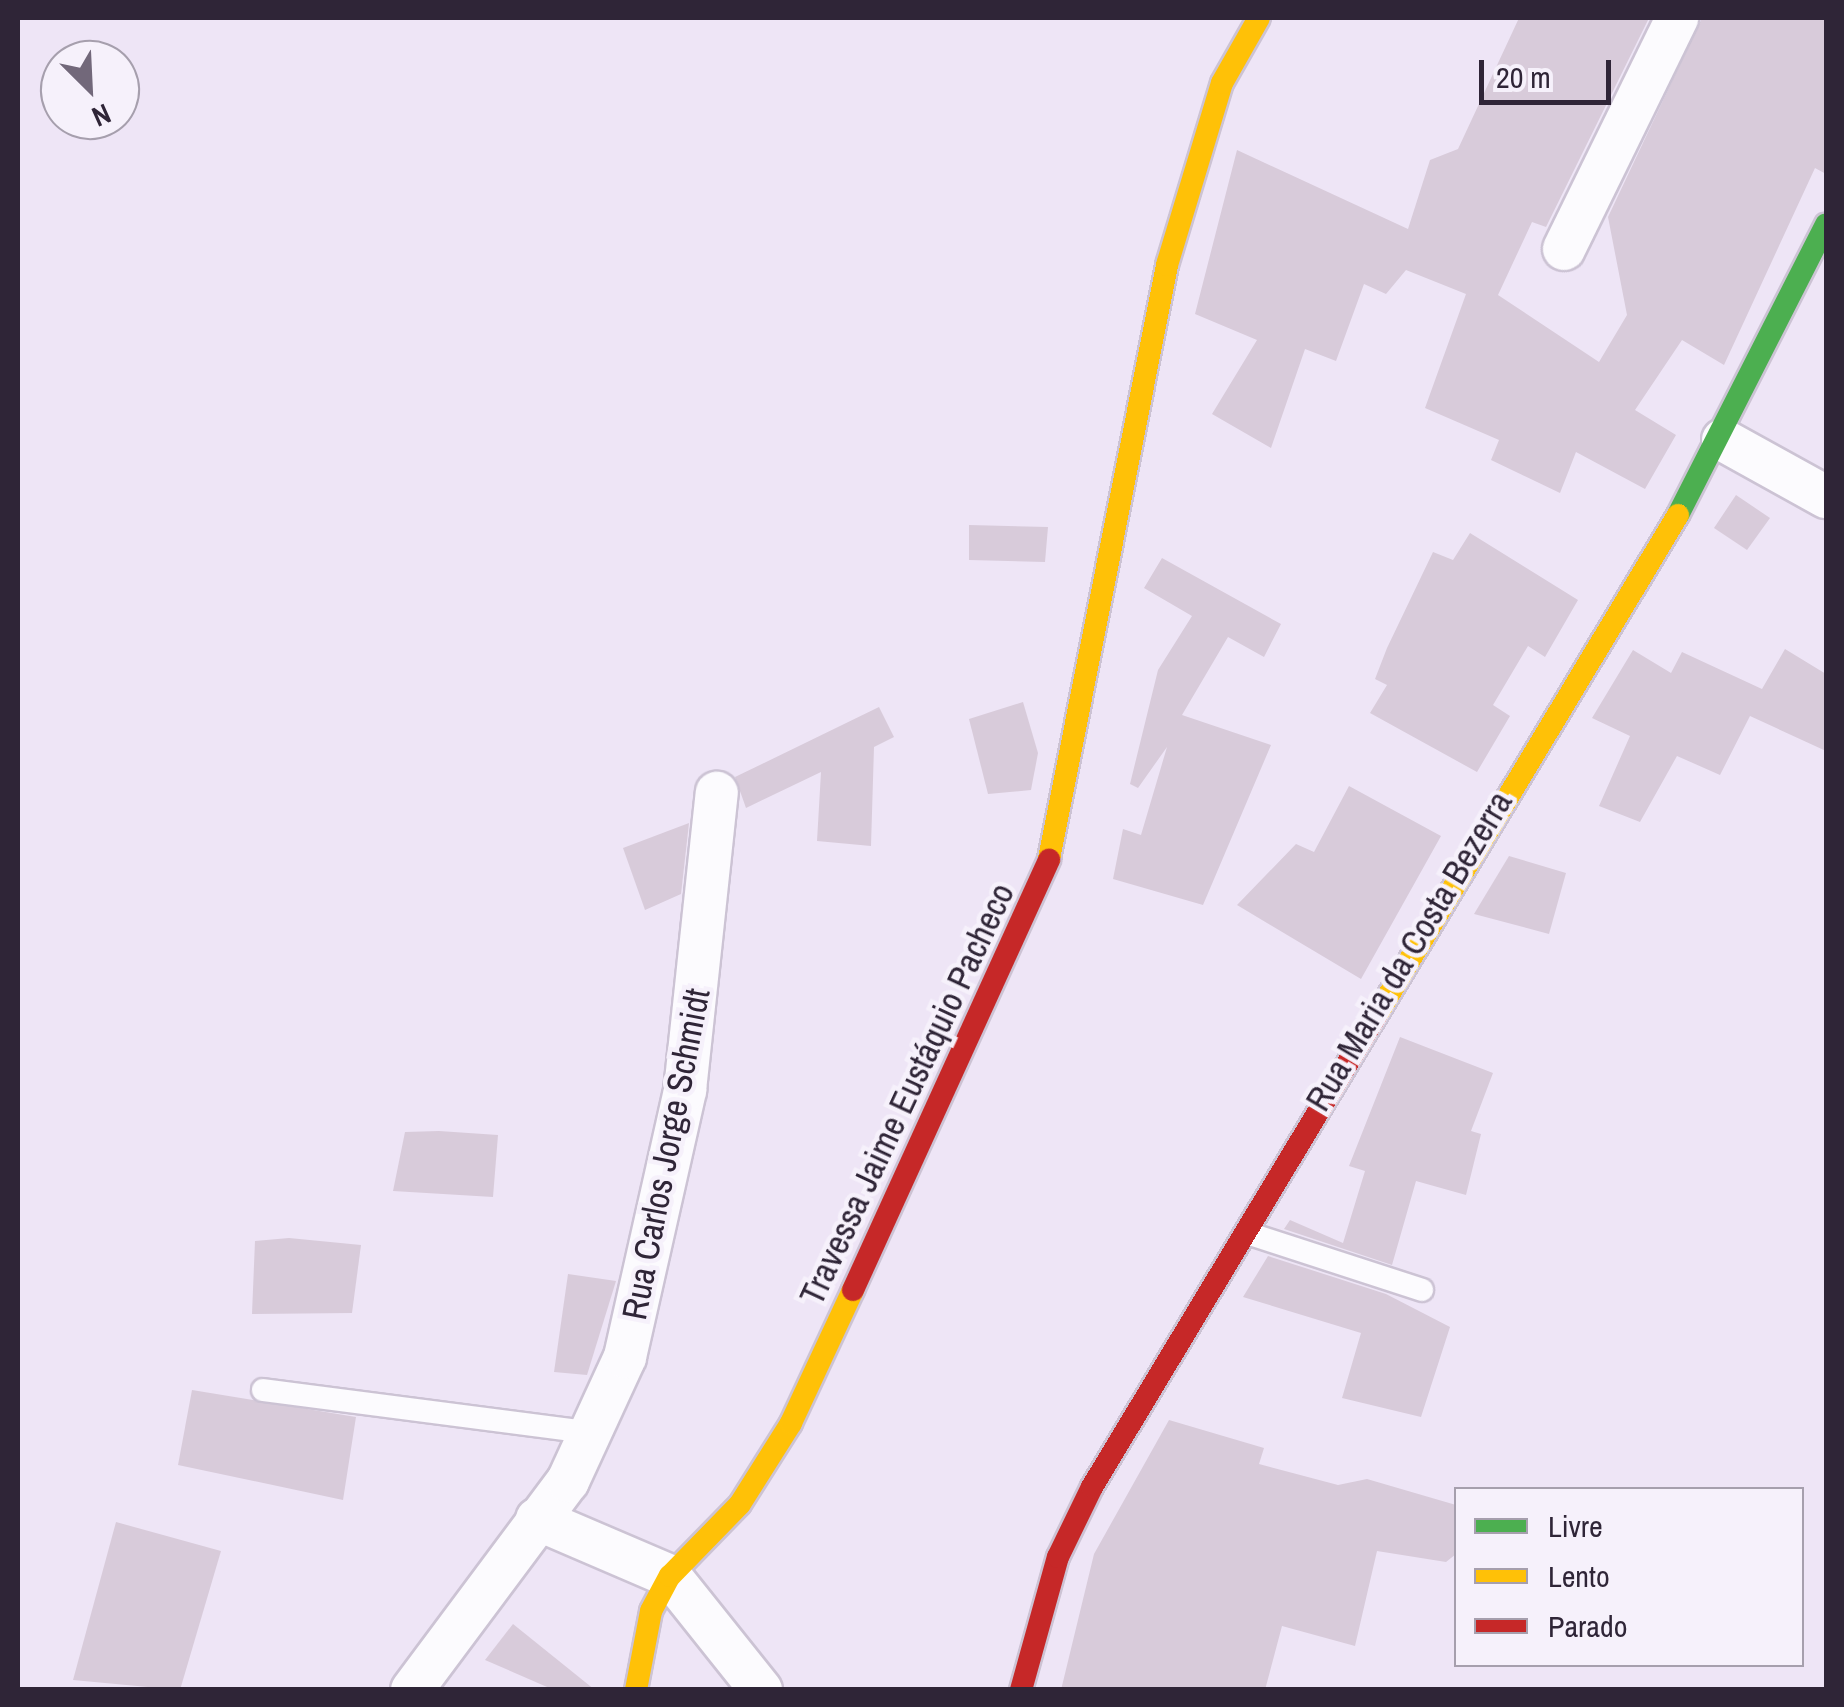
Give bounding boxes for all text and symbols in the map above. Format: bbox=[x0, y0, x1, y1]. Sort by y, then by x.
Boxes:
north arrow bbox=[40, 40, 140, 140]
scale bar bbox=[1484, 40, 1616, 102]
text: 20 m bbox=[1496, 57, 1551, 97]
text: N bbox=[86, 95, 117, 136]
street label: Rua Maria da Costa Bezerra bbox=[1297, 784, 1521, 1118]
street label: Travessa Jaime Eustáquio Pacheco bbox=[791, 877, 1023, 1311]
street label: Rua Carlos Jorge Schmidt bbox=[613, 985, 719, 1323]
legend bbox=[1454, 1487, 1804, 1667]
text: Livre bbox=[1548, 1506, 1603, 1546]
text: Lento bbox=[1548, 1556, 1610, 1596]
text: Parado bbox=[1548, 1606, 1627, 1646]

